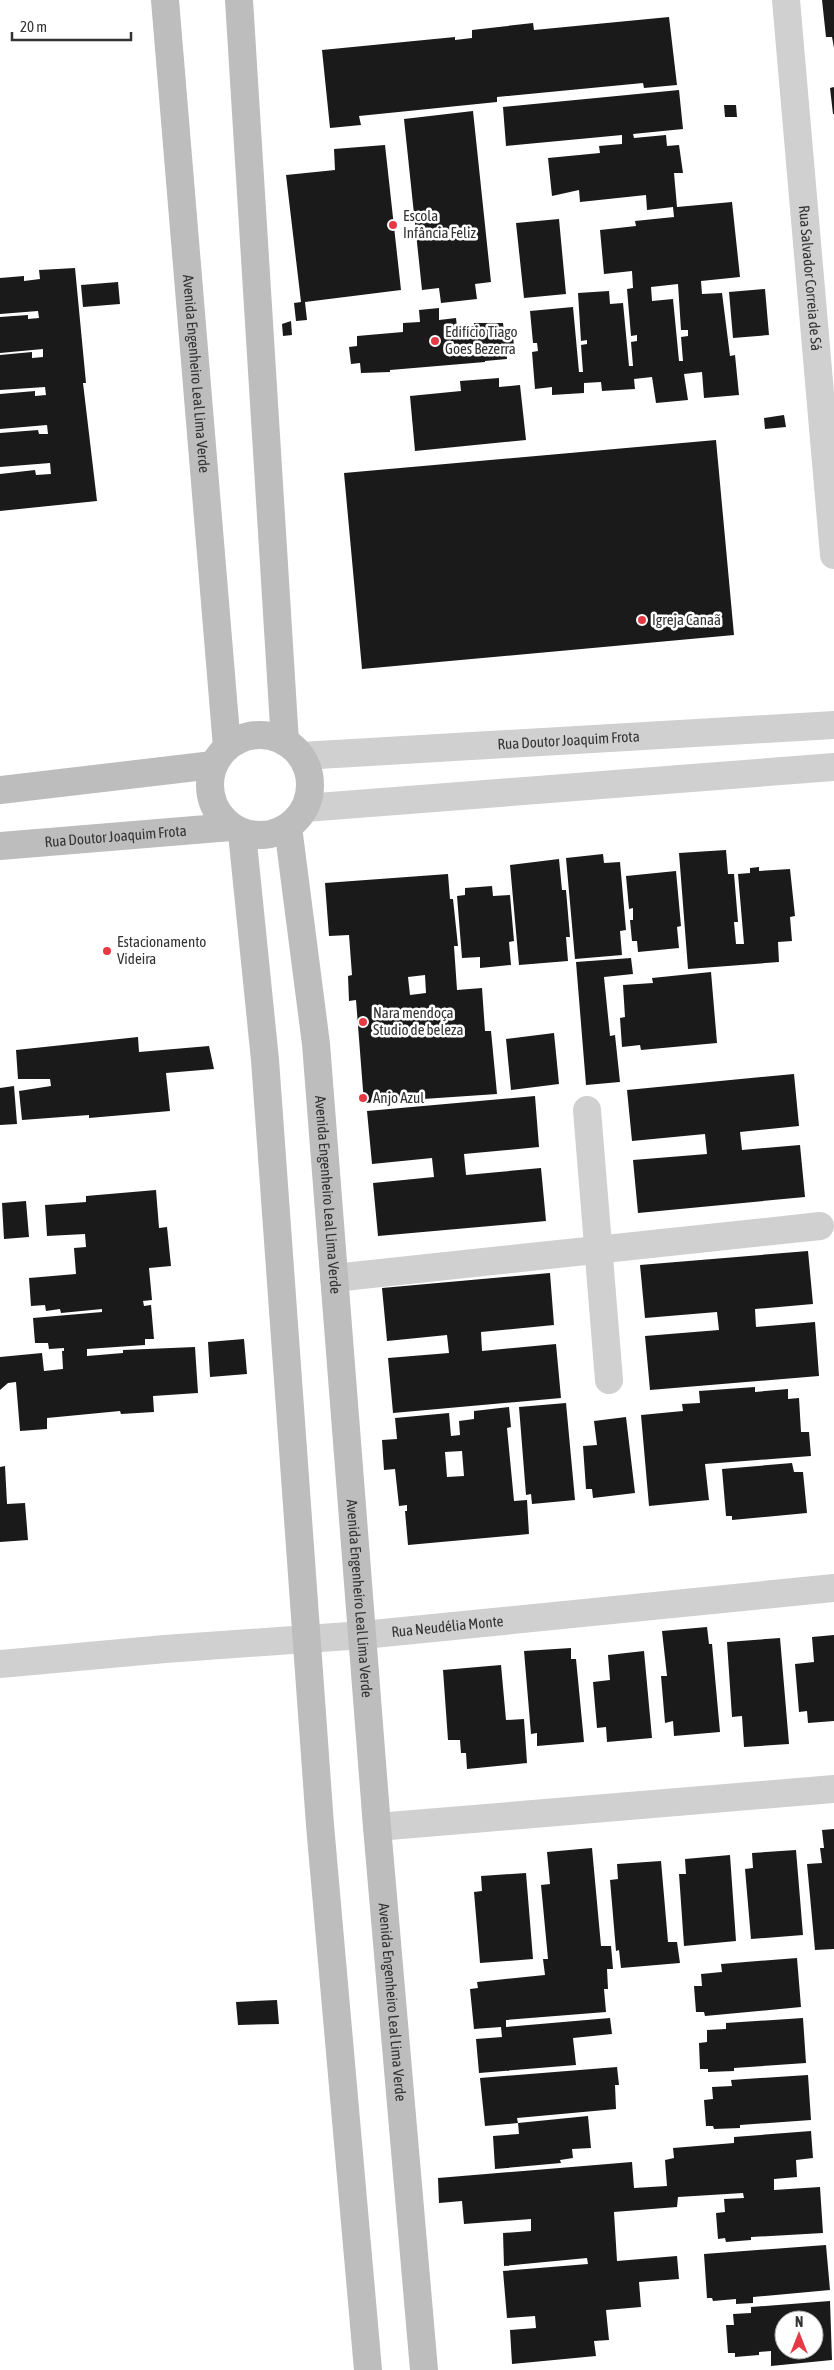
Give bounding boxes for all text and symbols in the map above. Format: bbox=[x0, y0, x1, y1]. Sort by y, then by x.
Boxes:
scale bar bbox=[12, 10, 131, 42]
text: 20 m bbox=[20, 18, 47, 35]
street label: Rua Salvador Correia de Sá bbox=[796, 204, 825, 351]
place label: Escola Infância Feliz bbox=[403, 207, 477, 241]
marker: Escola Infância Feliz bbox=[387, 219, 399, 231]
street label: Avenida Engenheiro Leal Lima Verde bbox=[180, 274, 213, 474]
place label: Edifício Tiago Goes Bezerra bbox=[445, 323, 518, 357]
marker: Edifício Tiago Goes Bezerra bbox=[429, 335, 441, 347]
place label: Igreja Canaã bbox=[652, 611, 721, 628]
marker: Igreja Canaã bbox=[636, 614, 648, 626]
street label: Rua Doutor Joaquim Frota bbox=[497, 727, 640, 753]
street label: Rua Doutor Joaquim Frota bbox=[44, 822, 187, 850]
place label: Estacionamento Videira bbox=[117, 933, 206, 967]
marker: Estacionamento Videira bbox=[101, 945, 113, 957]
place label: Nara mendoça Studio de beleza bbox=[373, 1004, 463, 1038]
marker: Nara mendoça Studio de beleza bbox=[357, 1016, 369, 1028]
place label: Anjo Azul bbox=[373, 1089, 424, 1106]
marker: Anjo Azul bbox=[357, 1092, 369, 1104]
street label: Avenida Engenheiro Leal Lima Verde bbox=[312, 1095, 344, 1295]
street label: Avenida Engenheiro Leal Lima Verde bbox=[343, 1499, 376, 1699]
street label: Rua Neudélia Monte bbox=[391, 1612, 504, 1640]
street label: Avenida Engenheiro Leal Lima Verde bbox=[376, 1902, 410, 2102]
north arrow bbox=[774, 2310, 824, 2360]
text: N bbox=[795, 2314, 803, 2330]

